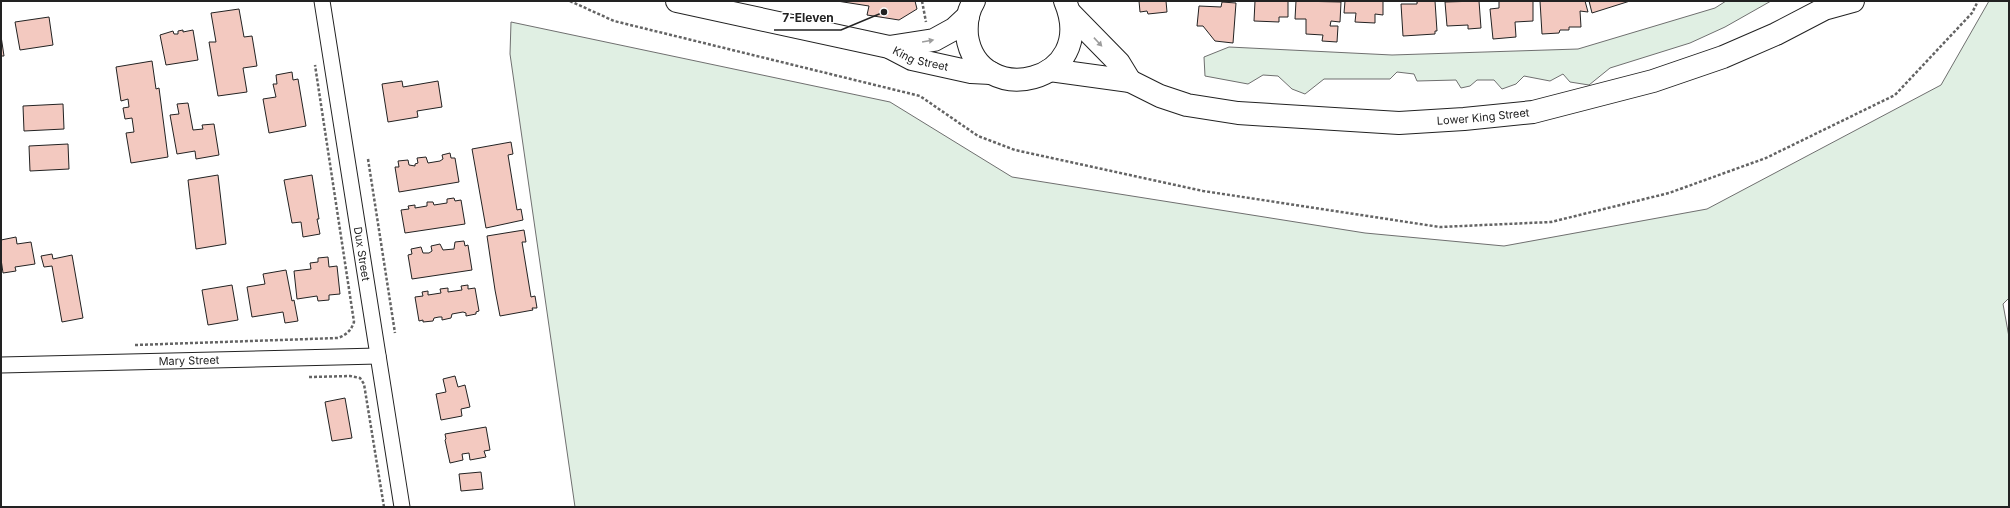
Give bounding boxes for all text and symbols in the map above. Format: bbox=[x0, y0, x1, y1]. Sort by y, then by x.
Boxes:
callout: 7-Eleven bbox=[774, 6, 841, 30]
text: 7-Eleven bbox=[782, 10, 834, 25]
one-way arrow bbox=[1093, 37, 1103, 47]
one-way arrow bbox=[922, 38, 934, 44]
street label: King Street bbox=[890, 43, 950, 74]
street label: Lower King Street bbox=[1436, 105, 1530, 128]
street label: Dux Street bbox=[351, 226, 373, 282]
street label: Mary Street bbox=[158, 353, 220, 368]

